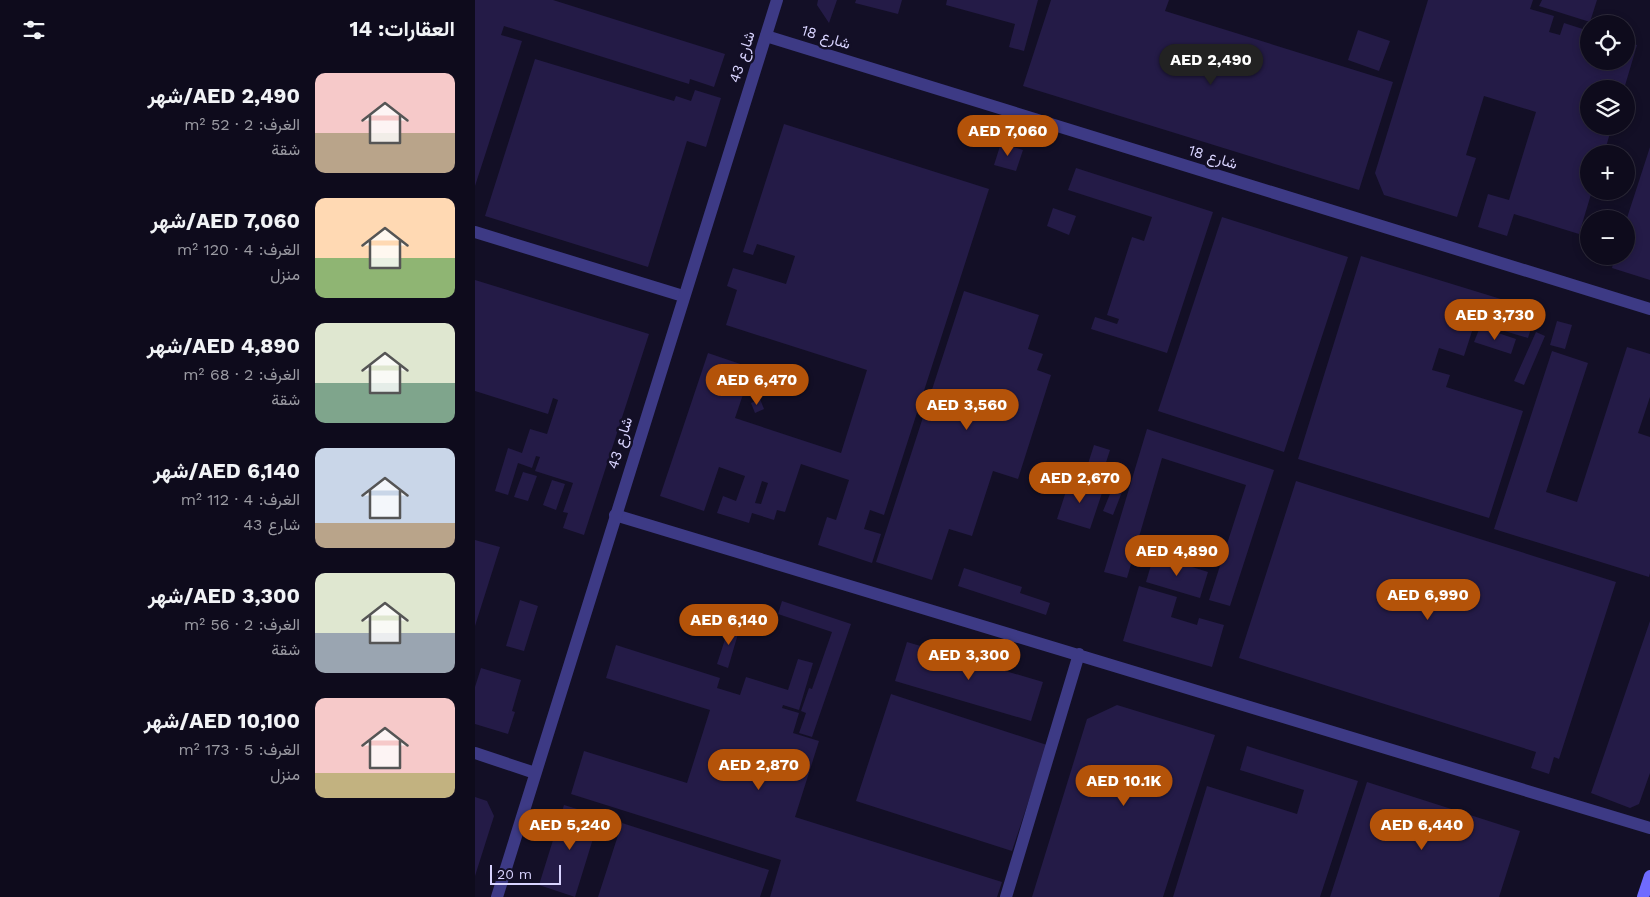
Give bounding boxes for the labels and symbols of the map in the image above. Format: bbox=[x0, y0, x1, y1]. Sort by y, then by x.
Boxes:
street label: شارع 18 bbox=[799, 21, 853, 55]
street label: شارع 43 bbox=[725, 29, 761, 86]
pin: AED 2,490 bbox=[1154, 44, 1268, 86]
pin: AED 7,060 bbox=[951, 114, 1065, 157]
street label: شارع 18 bbox=[1186, 141, 1240, 175]
pin: AED 3,730 bbox=[1438, 298, 1552, 341]
pin: AED 6,470 bbox=[700, 364, 814, 406]
pin: AED 3,560 bbox=[910, 388, 1024, 431]
street label: شارع 43 bbox=[604, 415, 638, 472]
pin: AED 2,670 bbox=[1023, 462, 1137, 504]
pin: AED 4,890 bbox=[1120, 534, 1234, 577]
pin: AED 6,990 bbox=[1371, 578, 1485, 621]
pin: AED 6,140 bbox=[672, 604, 786, 646]
pin: AED 3,300 bbox=[912, 638, 1026, 681]
pin: AED 2,870 bbox=[702, 748, 816, 791]
pin: AED 10.1K bbox=[1067, 764, 1181, 807]
pin: AED 5,240 bbox=[513, 808, 627, 851]
pin: AED 6,440 bbox=[1365, 808, 1479, 851]
scale bar bbox=[490, 862, 561, 885]

